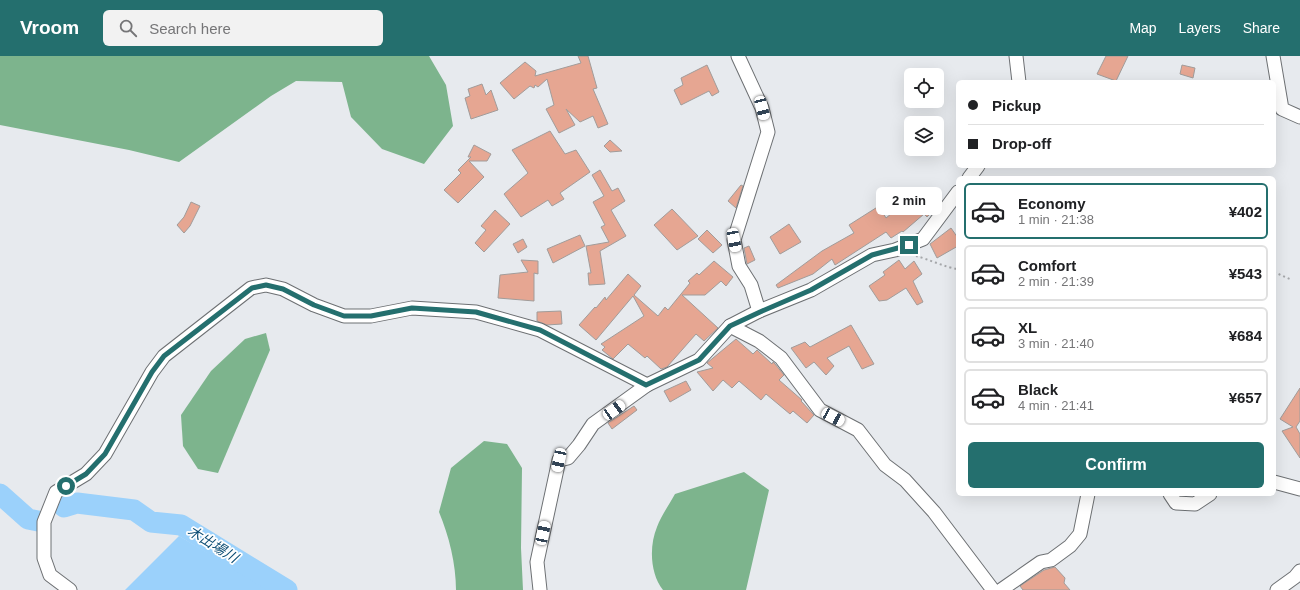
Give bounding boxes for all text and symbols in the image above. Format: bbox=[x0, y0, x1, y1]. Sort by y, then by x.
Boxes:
search box bbox=[103, 10, 383, 46]
text: Vroom bbox=[20, 17, 79, 38]
icon: search bbox=[117, 17, 139, 39]
text: Search here bbox=[149, 20, 231, 37]
text: Map bbox=[1129, 20, 1157, 36]
text: Layers bbox=[1179, 20, 1221, 36]
text: Share bbox=[1243, 20, 1280, 36]
map controls bbox=[904, 68, 944, 156]
button: locate bbox=[904, 68, 944, 108]
car bbox=[753, 95, 771, 121]
text: Pickup bbox=[992, 97, 1041, 114]
button: layers bbox=[904, 116, 944, 156]
text: Drop-off bbox=[992, 135, 1051, 152]
callout: 2 min bbox=[876, 187, 942, 215]
text: 2 min bbox=[892, 193, 926, 208]
icon: car bbox=[970, 193, 1006, 229]
text: Economy bbox=[1018, 195, 1086, 212]
text: ¥402 bbox=[1229, 203, 1262, 220]
text: 1 min · 21:38 bbox=[1018, 212, 1094, 227]
car bbox=[726, 227, 742, 253]
route end bbox=[900, 236, 918, 254]
icon: car bbox=[970, 255, 1006, 291]
text: Comfort bbox=[1018, 257, 1076, 274]
text: ¥543 bbox=[1229, 265, 1262, 282]
text: 2 min · 21:39 bbox=[1018, 274, 1094, 289]
icon: car bbox=[970, 317, 1006, 353]
text: XL bbox=[1018, 319, 1037, 336]
text: ¥684 bbox=[1229, 327, 1262, 344]
text: 3 min · 21:40 bbox=[1018, 336, 1094, 351]
icon: car bbox=[970, 379, 1006, 415]
text: Black bbox=[1018, 381, 1058, 398]
text: ¥657 bbox=[1229, 389, 1262, 406]
car bbox=[601, 398, 627, 422]
text: 4 min · 21:41 bbox=[1018, 398, 1094, 413]
car bbox=[820, 406, 846, 428]
button: Confirm bbox=[968, 442, 1264, 488]
car bbox=[551, 447, 567, 473]
route start bbox=[57, 477, 75, 495]
car bbox=[535, 520, 551, 546]
water label: 木出場川 bbox=[185, 522, 243, 567]

